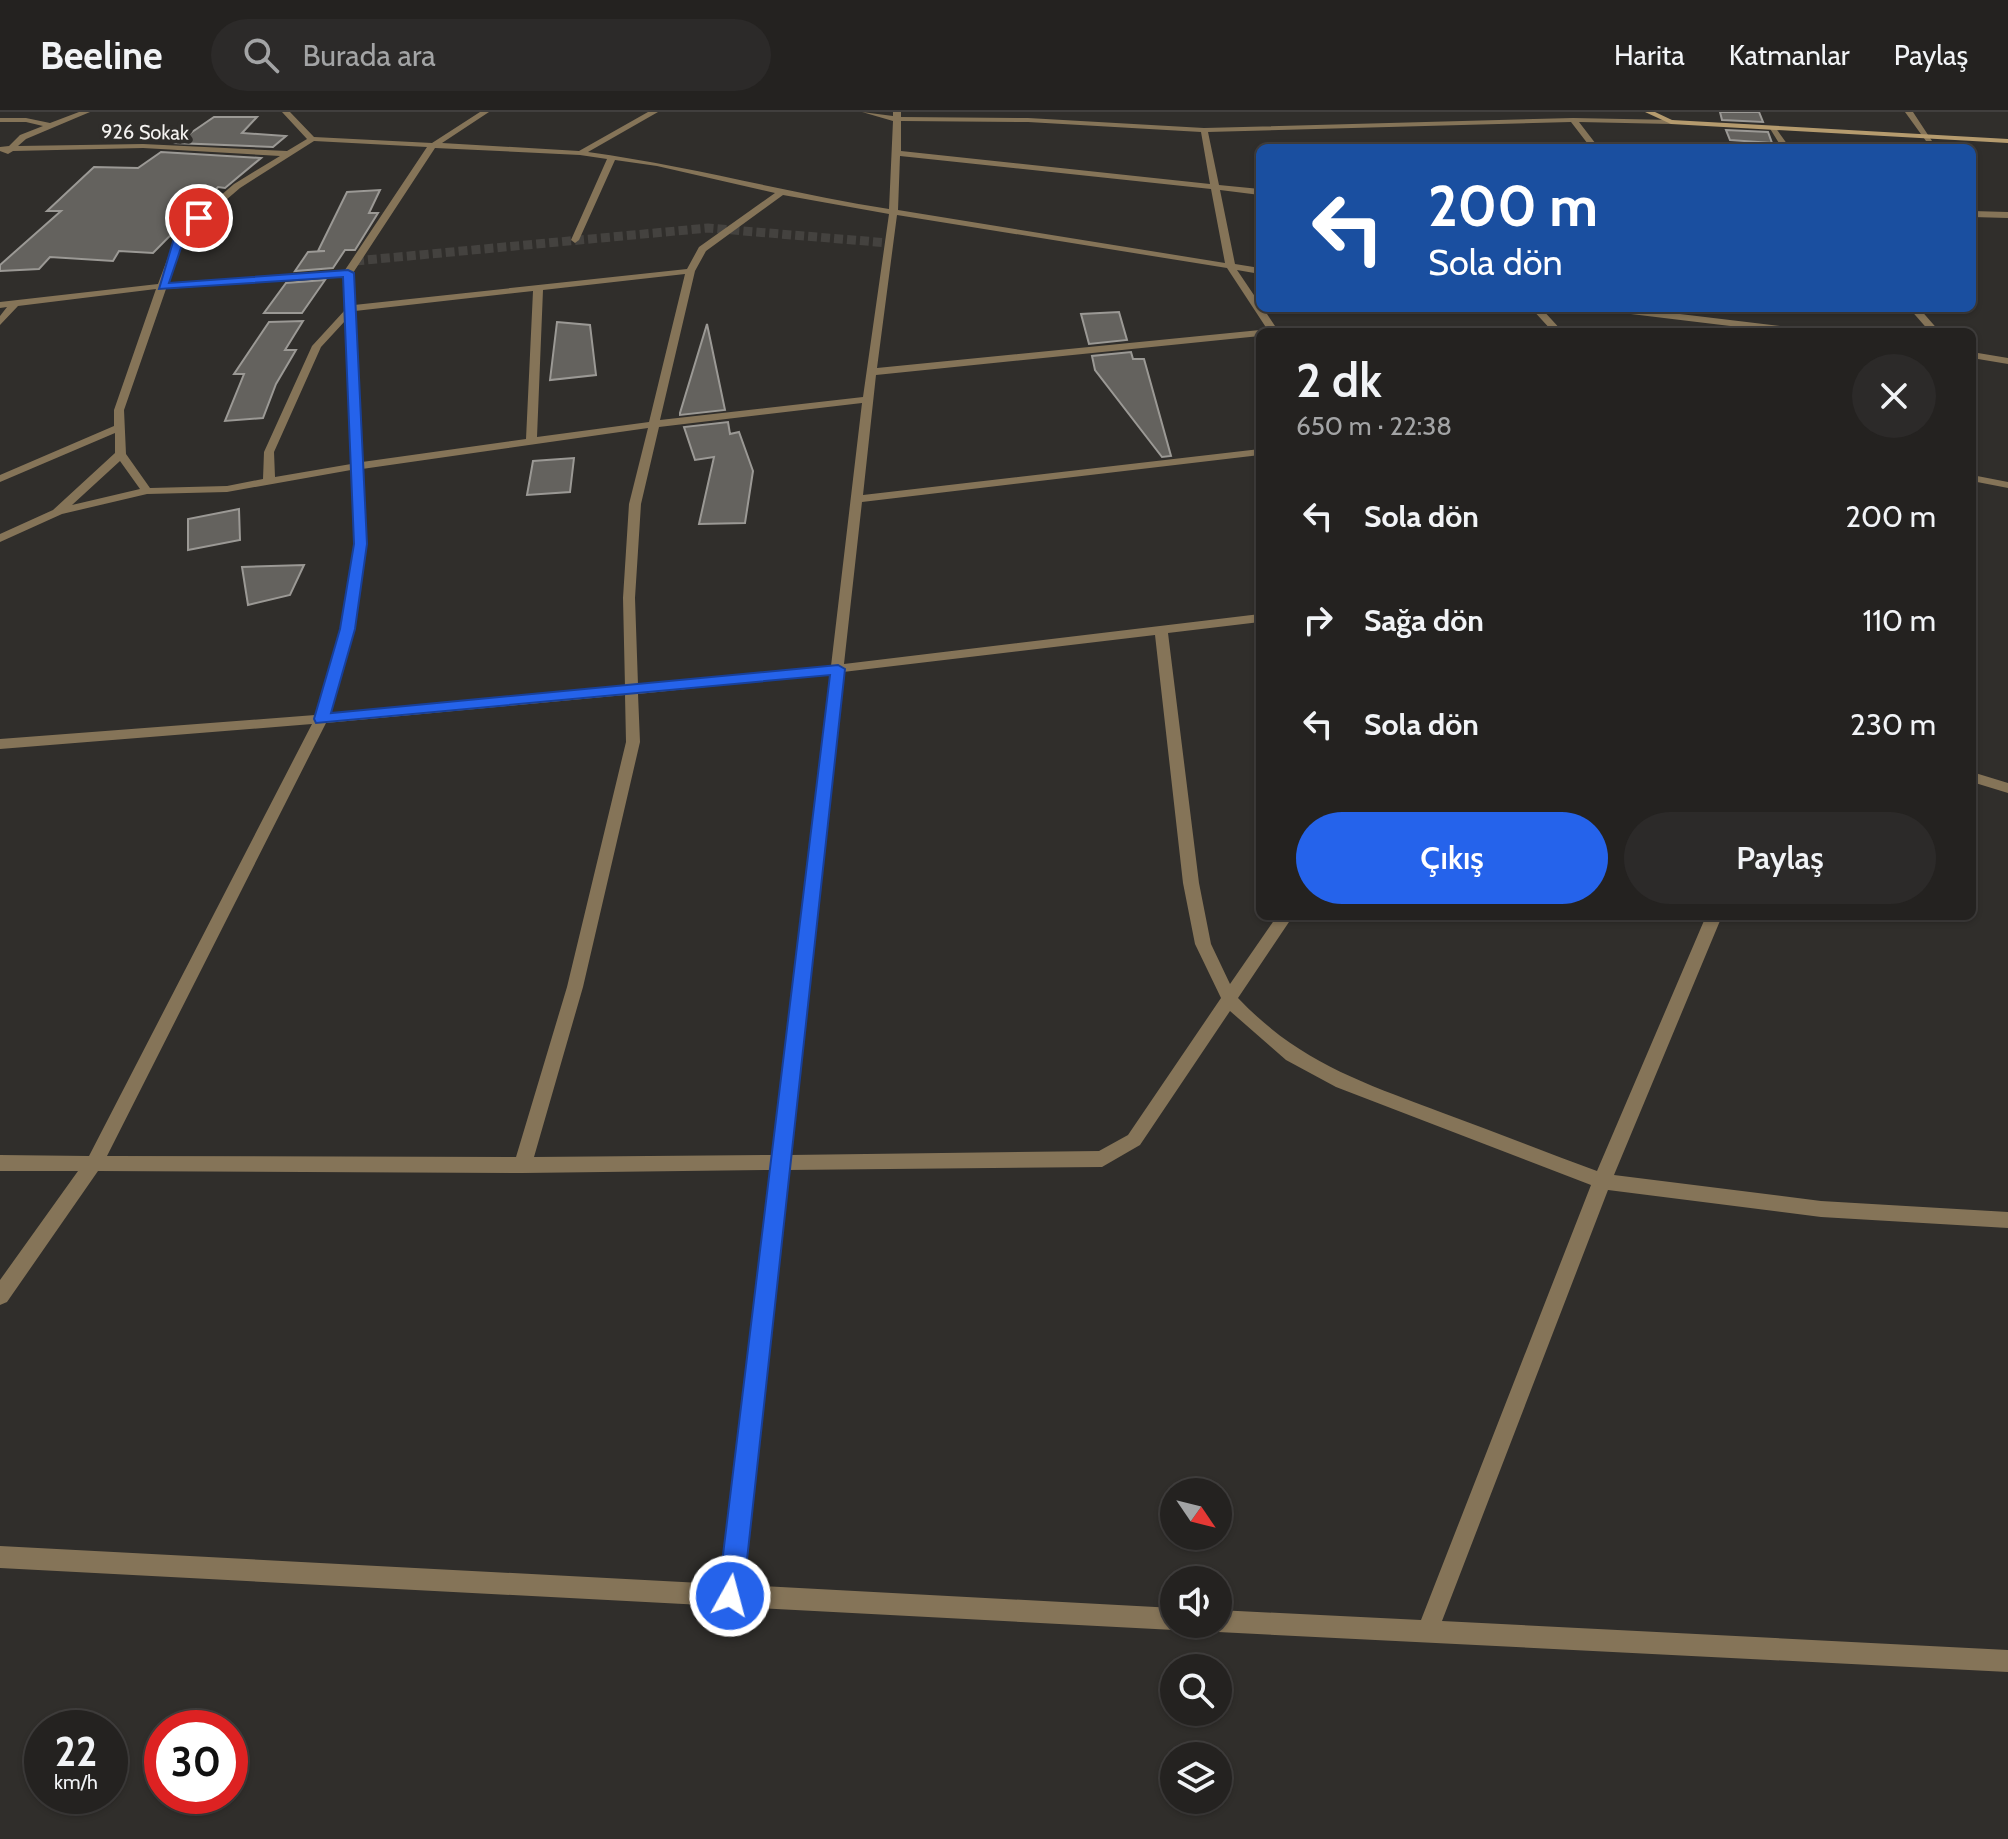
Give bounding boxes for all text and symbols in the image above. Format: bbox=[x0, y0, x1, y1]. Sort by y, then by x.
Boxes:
search box bbox=[211, 19, 771, 91]
text: Beeline bbox=[40, 32, 163, 79]
icon: search bbox=[239, 33, 283, 77]
text: Burada ara bbox=[303, 37, 436, 74]
text: Harita bbox=[1614, 38, 1685, 72]
text: Katmanlar bbox=[1729, 38, 1850, 72]
text: Paylaş bbox=[1894, 38, 1968, 72]
street label: 926 Sokak bbox=[101, 119, 189, 145]
text: 200 m bbox=[1428, 172, 1598, 240]
icon: left bbox=[1296, 176, 1400, 280]
pin bbox=[165, 184, 233, 252]
icon: arrive bbox=[177, 196, 221, 240]
text: Sola dön bbox=[1428, 240, 1563, 284]
text: 2 dk bbox=[1296, 351, 1382, 409]
button: close bbox=[1852, 354, 1936, 438]
text: 650 m · 22:38 bbox=[1296, 410, 1452, 442]
icon: left bbox=[1296, 494, 1340, 538]
text: Sola dön bbox=[1364, 498, 1479, 535]
text: 200 m bbox=[1845, 498, 1936, 535]
icon: right bbox=[1296, 598, 1340, 642]
text: Sağa dön bbox=[1364, 602, 1484, 639]
text: 110 m bbox=[1862, 602, 1936, 639]
icon: left bbox=[1296, 702, 1340, 746]
text: Sola dön bbox=[1364, 706, 1479, 743]
text: 230 m bbox=[1850, 706, 1936, 743]
button: Çıkış bbox=[1296, 812, 1608, 904]
button: Paylaş bbox=[1624, 812, 1936, 904]
north arrow bbox=[1160, 1478, 1232, 1550]
map controls bbox=[1160, 1478, 1232, 1814]
position arrow bbox=[688, 1554, 772, 1638]
button: sound bbox=[1160, 1566, 1232, 1638]
button: search bbox=[1160, 1654, 1232, 1726]
speed limit sign: 30 bbox=[144, 1710, 248, 1814]
text: 22 bbox=[55, 1727, 97, 1776]
button: layers bbox=[1160, 1742, 1232, 1814]
text: km/h bbox=[54, 1770, 98, 1794]

